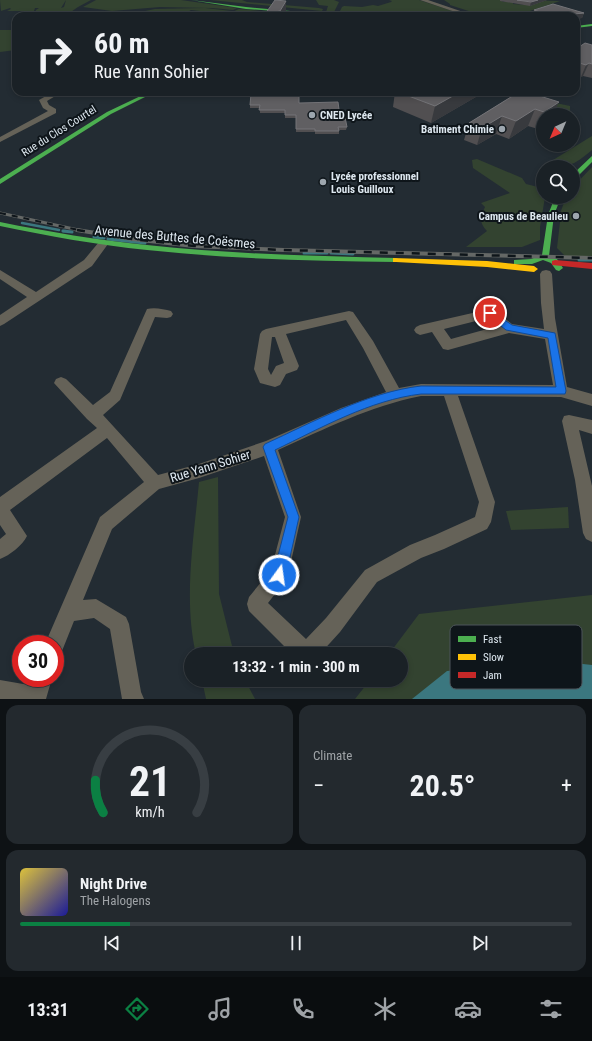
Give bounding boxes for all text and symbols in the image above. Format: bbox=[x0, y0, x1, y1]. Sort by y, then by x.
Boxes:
text: 60 m bbox=[94, 27, 150, 60]
icon: right bbox=[28, 28, 80, 80]
text: Rue Yann Sohier bbox=[94, 61, 209, 82]
street label: Rue du Clos Courtel bbox=[19, 103, 99, 159]
north arrow bbox=[536, 108, 580, 152]
map controls bbox=[536, 108, 580, 204]
place label: CNED Lycée bbox=[320, 109, 372, 122]
marker: CNED Lycée bbox=[307, 110, 317, 120]
place label: Batiment Chimie bbox=[421, 123, 494, 136]
marker: Batiment Chimie bbox=[497, 124, 507, 134]
button: search bbox=[536, 160, 580, 204]
place label: Lycée professionnel Louis Guilloux bbox=[331, 170, 419, 196]
marker: Lycée professionnel Louis Guilloux bbox=[318, 177, 328, 187]
place label: Campus de Beaulieu bbox=[479, 210, 568, 223]
marker: Campus de Beaulieu bbox=[571, 211, 581, 221]
street label: Avenue des Buttes de Coësmes bbox=[94, 223, 256, 252]
pin bbox=[473, 296, 507, 330]
icon: arrive bbox=[479, 302, 501, 324]
street label: Rue Yann Sohier bbox=[168, 447, 252, 485]
position arrow bbox=[258, 554, 300, 596]
legend bbox=[450, 625, 582, 689]
text: Fast bbox=[483, 633, 502, 646]
speed limit sign: 30 bbox=[12, 635, 64, 687]
text: Slow bbox=[483, 651, 504, 664]
text: 13:32 · 1 min · 300 m bbox=[232, 658, 360, 676]
text: Jam bbox=[483, 669, 502, 682]
text: Climate bbox=[313, 748, 352, 763]
text: 21 bbox=[128, 756, 171, 805]
text: 20.5° bbox=[410, 768, 475, 803]
text: − bbox=[313, 773, 324, 798]
text: + bbox=[561, 773, 572, 798]
text: km/h bbox=[135, 803, 164, 819]
text: Night Drive bbox=[80, 875, 147, 893]
text: The Halogens bbox=[80, 893, 151, 908]
icon: previous bbox=[101, 932, 123, 954]
icon: pause bbox=[285, 932, 307, 954]
icon: next bbox=[469, 932, 491, 954]
icon: directions bbox=[123, 995, 151, 1023]
icon: music bbox=[206, 995, 234, 1023]
icon: phone bbox=[289, 995, 317, 1023]
icon: climate bbox=[371, 995, 399, 1023]
icon: car bbox=[454, 995, 482, 1023]
icon: filters bbox=[537, 995, 565, 1023]
text: 13:31 bbox=[27, 999, 69, 1020]

